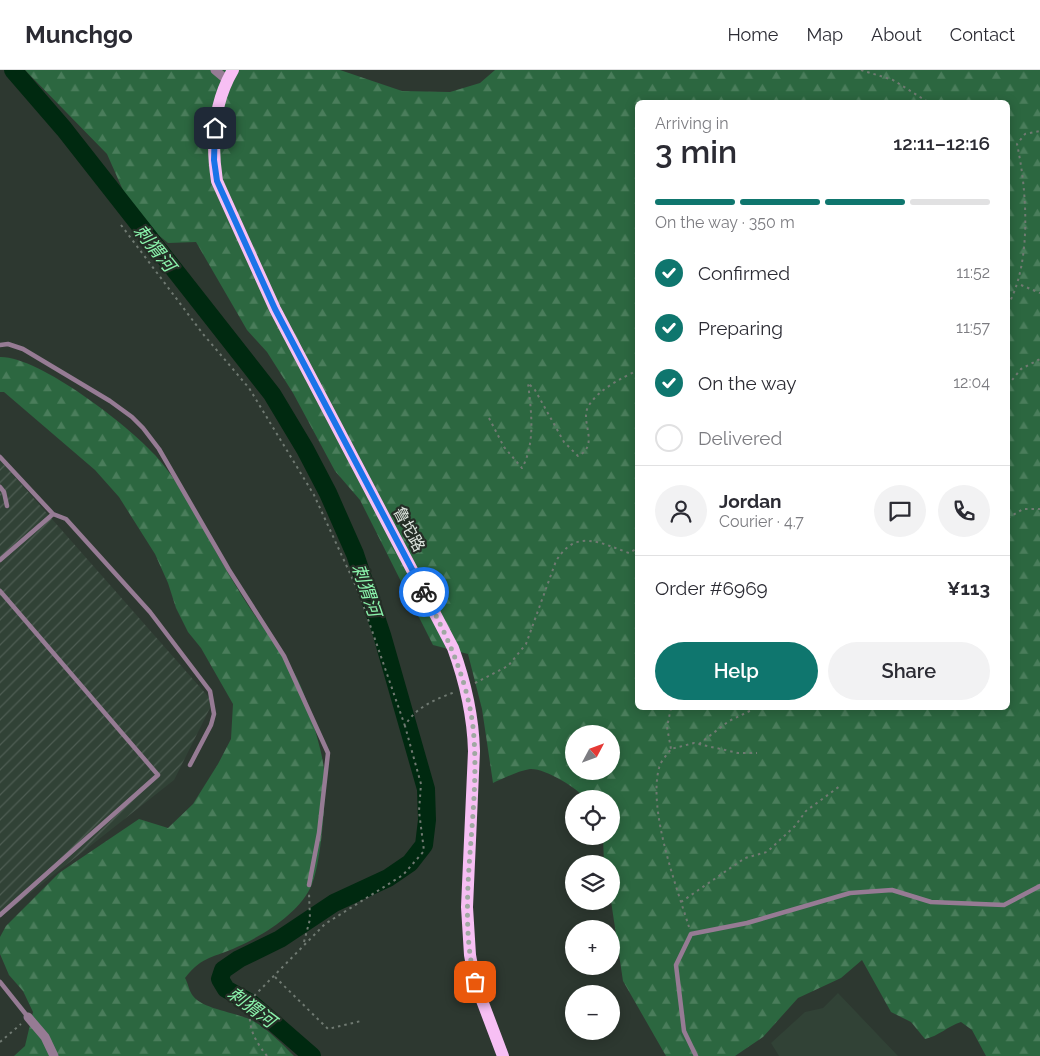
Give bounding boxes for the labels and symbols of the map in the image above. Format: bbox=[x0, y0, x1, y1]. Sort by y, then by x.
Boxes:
pin bbox=[194, 107, 236, 149]
water label: 刺猬河 bbox=[130, 220, 182, 278]
street label: 鲁坨路 bbox=[389, 503, 429, 555]
water label: 刺猬河 bbox=[348, 561, 387, 622]
courier bbox=[399, 567, 449, 617]
north arrow bbox=[565, 725, 620, 780]
pin bbox=[454, 961, 496, 1003]
water label: 刺猬河 bbox=[224, 982, 282, 1033]

